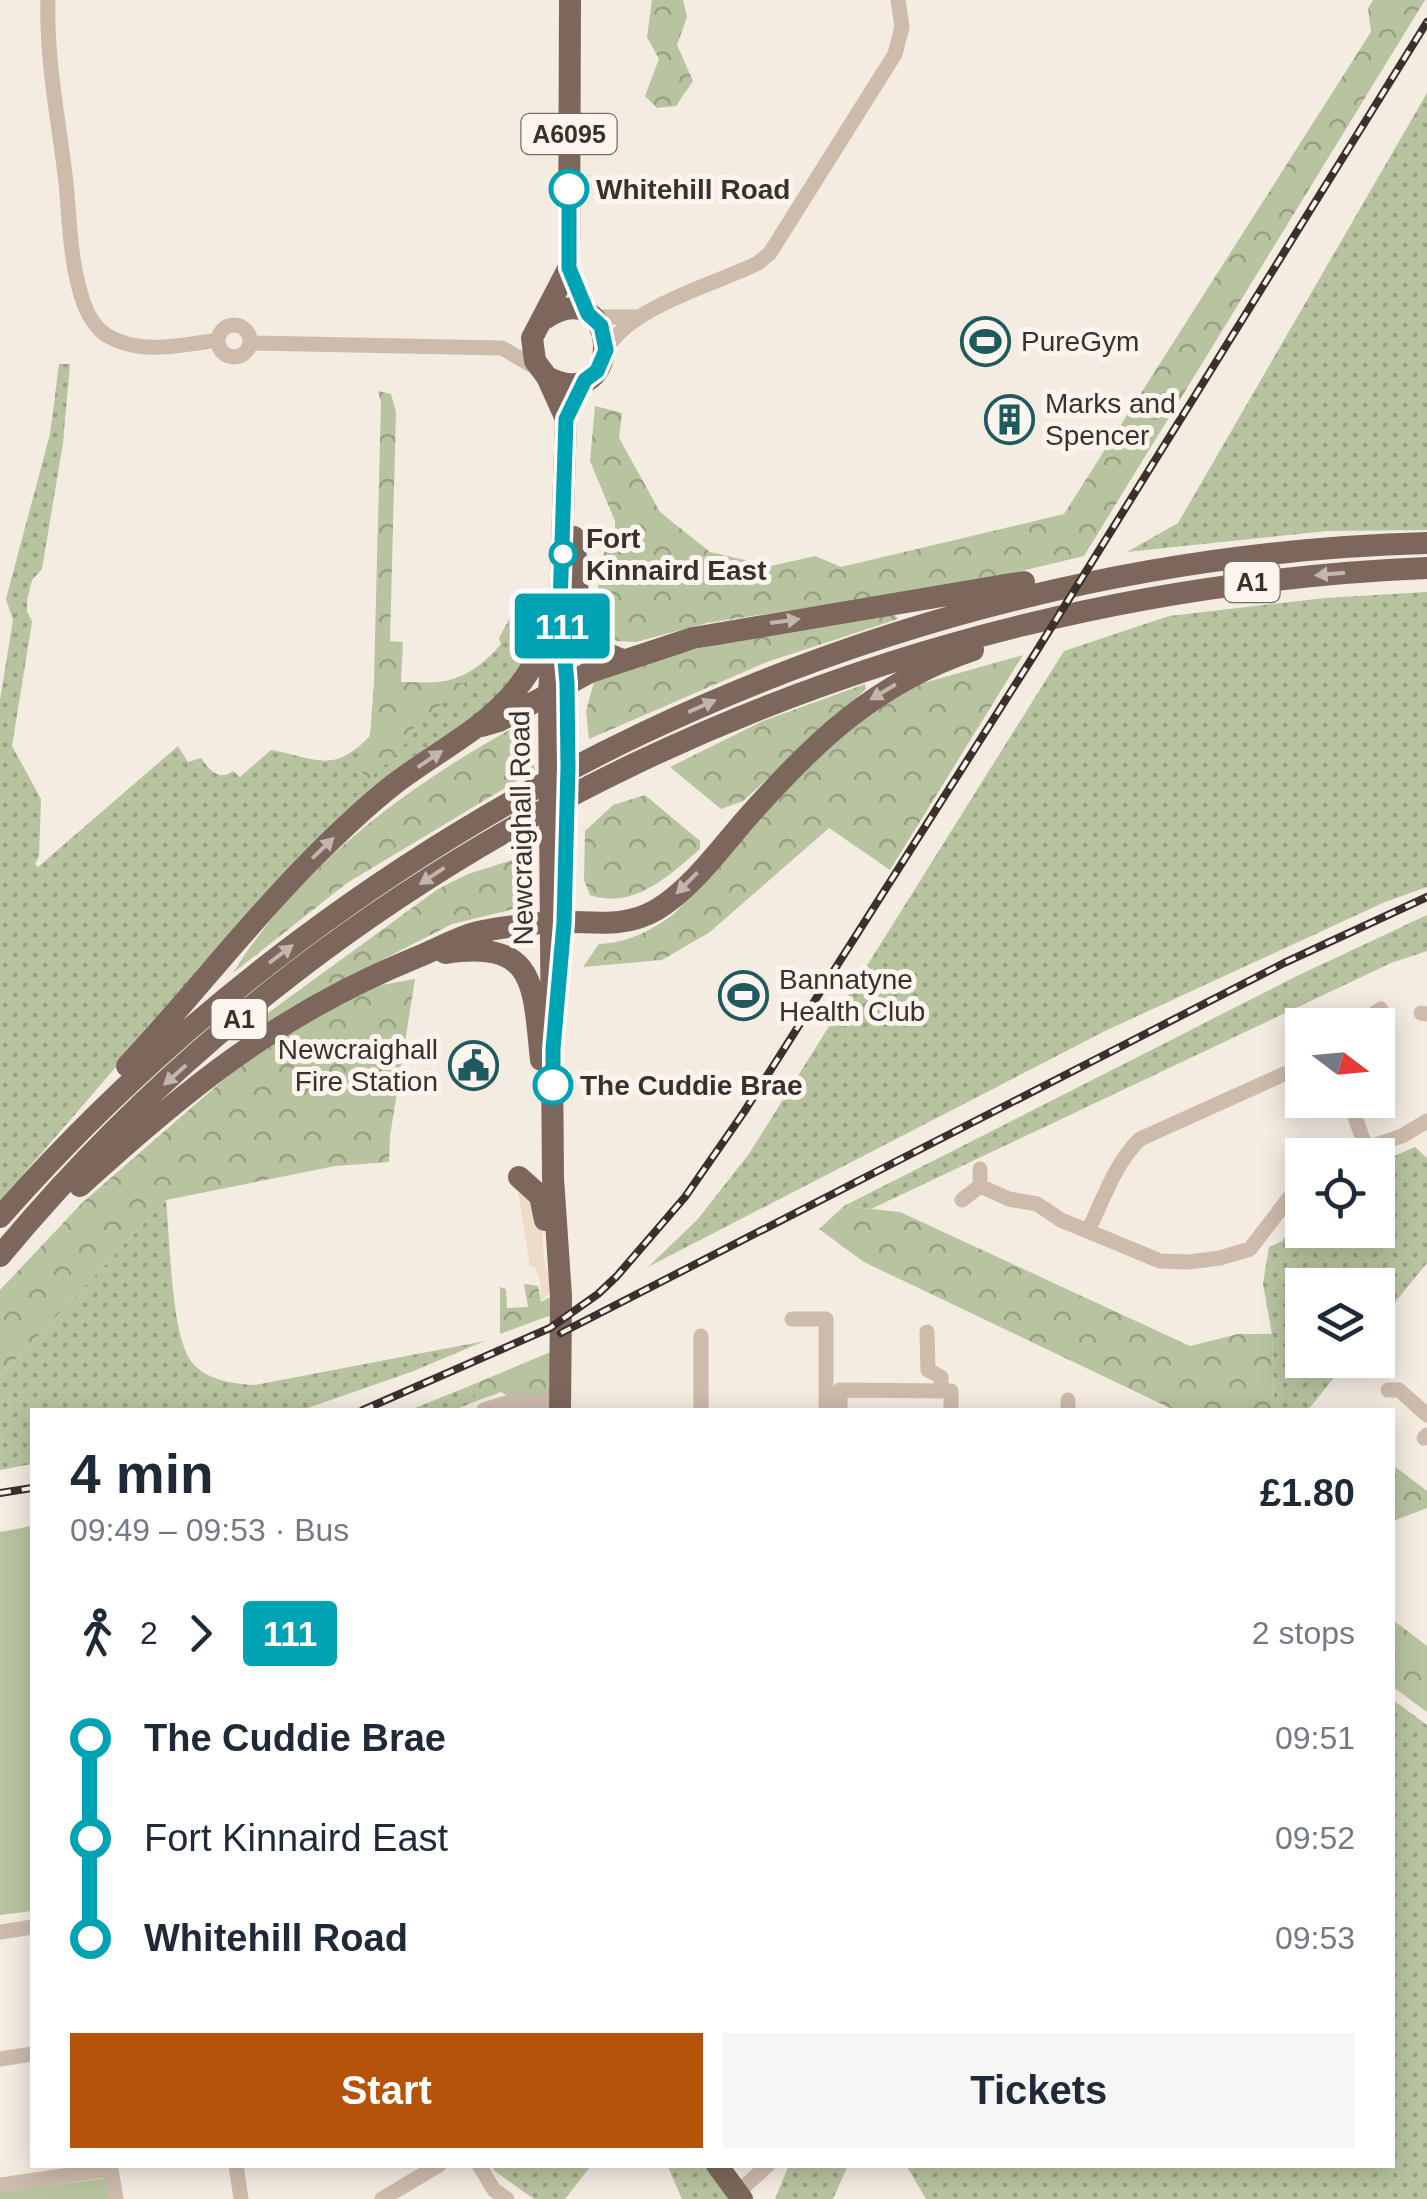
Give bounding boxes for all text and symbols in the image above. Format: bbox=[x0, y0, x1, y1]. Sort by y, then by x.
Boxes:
road number: A6095 bbox=[522, 114, 616, 154]
marker: Whitehill Road bbox=[550, 170, 588, 208]
place label: Whitehill Road bbox=[596, 174, 790, 205]
sports icon: PureGym bbox=[960, 315, 1012, 367]
place label: PureGym bbox=[1021, 326, 1139, 357]
place label: Marks and Spencer bbox=[1045, 388, 1176, 451]
building icon: Marks and Spencer bbox=[984, 393, 1036, 445]
place label: Fort Kinnaird East bbox=[586, 523, 766, 586]
marker: Fort Kinnaird East bbox=[550, 541, 576, 567]
road number: A1 bbox=[1224, 562, 1280, 602]
one-way arrow bbox=[1313, 567, 1345, 583]
line badge: 111 bbox=[504, 594, 620, 658]
text: 111 bbox=[535, 607, 589, 646]
one-way arrow bbox=[770, 612, 801, 628]
one-way arrow bbox=[869, 683, 897, 700]
one-way arrow bbox=[687, 698, 717, 714]
street label: Newcraighall Road bbox=[504, 710, 539, 946]
one-way arrow bbox=[416, 751, 443, 769]
one-way arrow bbox=[310, 837, 334, 861]
one-way arrow bbox=[418, 867, 445, 885]
one-way arrow bbox=[676, 871, 700, 894]
one-way arrow bbox=[268, 944, 294, 964]
place label: Bannatyne Health Club bbox=[779, 964, 925, 1027]
sports icon: Bannatyne Health Club bbox=[718, 969, 770, 1021]
road number: A1 bbox=[212, 999, 266, 1039]
north arrow bbox=[1285, 1008, 1395, 1118]
map controls bbox=[1285, 1008, 1395, 1378]
place label: Newcraighall Fire Station bbox=[278, 1034, 438, 1097]
public building icon: Newcraighall Fire Station bbox=[447, 1039, 499, 1091]
one-way arrow bbox=[163, 1063, 188, 1085]
marker: The Cuddie Brae bbox=[534, 1066, 572, 1104]
place label: The Cuddie Brae bbox=[580, 1070, 802, 1101]
button: locate bbox=[1285, 1138, 1395, 1248]
button: layers bbox=[1285, 1268, 1395, 1378]
text: 4 min bbox=[70, 1443, 214, 1505]
text: £1.80 bbox=[1260, 1472, 1355, 1514]
text: 09:49 – 09:53 · Bus bbox=[70, 1512, 349, 1548]
icon: walk bbox=[70, 1606, 125, 1661]
icon: forward bbox=[173, 1606, 228, 1661]
text: 111 bbox=[263, 1614, 317, 1653]
text: 2 bbox=[140, 1615, 158, 1651]
text: 2 stops bbox=[1252, 1615, 1355, 1651]
text: The Cuddie Brae bbox=[144, 1717, 446, 1759]
text: 09:51 bbox=[1275, 1720, 1355, 1756]
text: Fort Kinnaird East bbox=[144, 1817, 448, 1859]
text: 09:52 bbox=[1275, 1820, 1355, 1856]
text: Whitehill Road bbox=[144, 1917, 408, 1959]
text: 09:53 bbox=[1275, 1920, 1355, 1956]
button: Start bbox=[70, 2033, 703, 2148]
button: Tickets bbox=[723, 2033, 1355, 2148]

